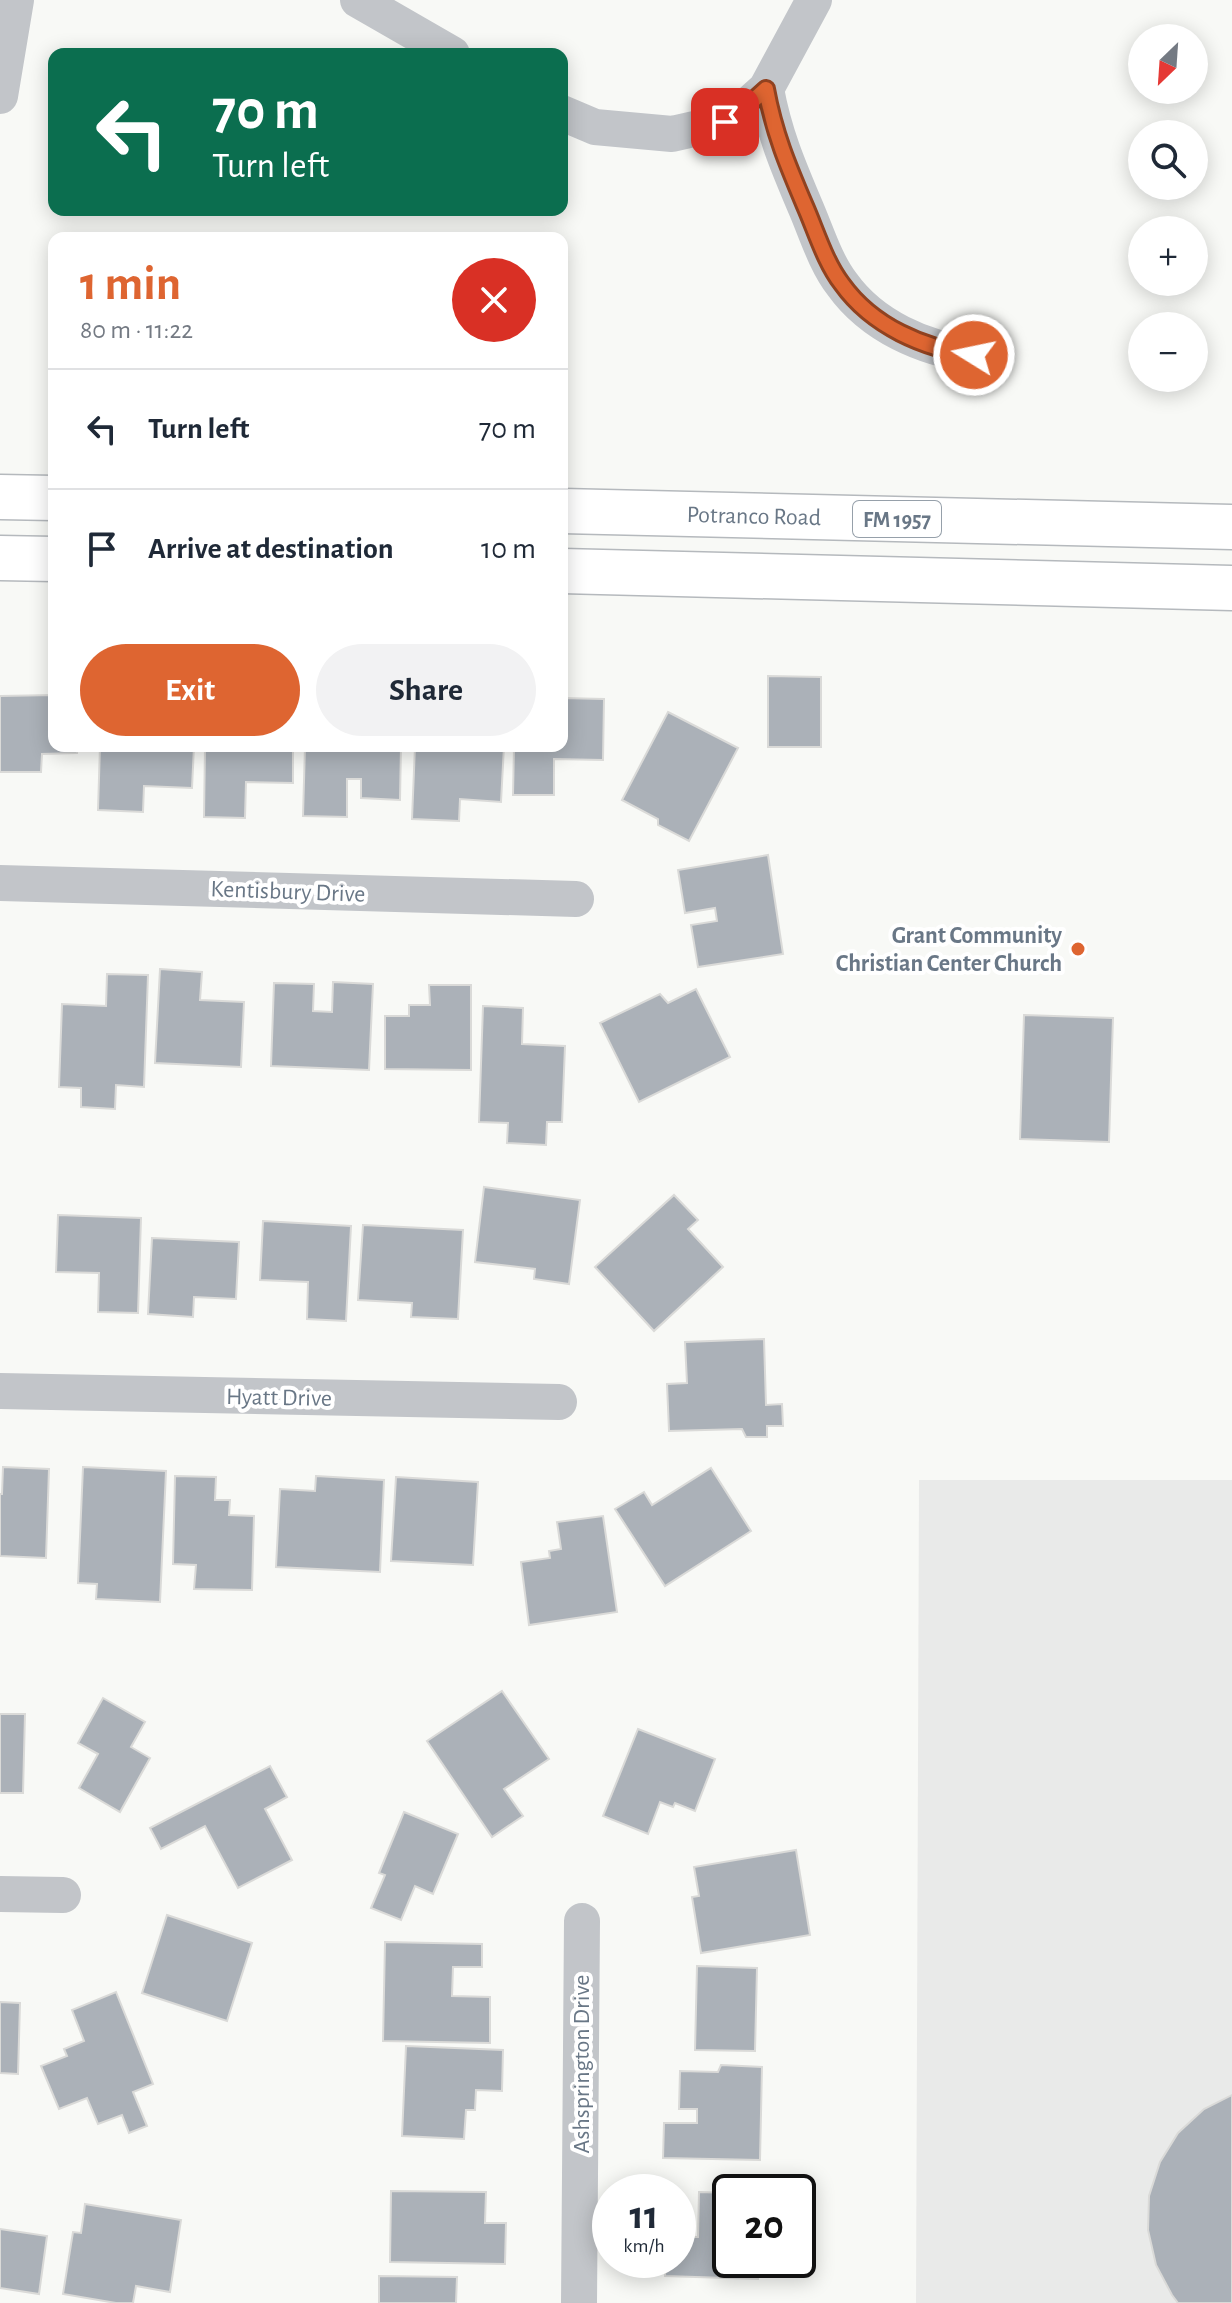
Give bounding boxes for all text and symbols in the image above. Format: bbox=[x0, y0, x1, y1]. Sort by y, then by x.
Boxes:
north arrow bbox=[1128, 24, 1208, 104]
map controls bbox=[1128, 24, 1208, 392]
icon: left bbox=[80, 80, 184, 184]
text: 70 m bbox=[212, 83, 319, 139]
pin bbox=[691, 88, 759, 156]
icon: arrive bbox=[703, 100, 747, 144]
button: search bbox=[1128, 120, 1208, 200]
text: Turn left bbox=[212, 148, 329, 184]
button: + bbox=[1128, 216, 1208, 296]
button: close bbox=[452, 258, 536, 342]
text: 1 min bbox=[80, 261, 181, 309]
button: − bbox=[1128, 312, 1208, 392]
position arrow bbox=[932, 313, 1016, 397]
text: 80 m · 11:22 bbox=[80, 317, 193, 343]
icon: left bbox=[80, 407, 124, 451]
text: Turn left bbox=[148, 414, 249, 444]
text: 70 m bbox=[479, 414, 536, 444]
road number: FM 1957 bbox=[853, 501, 941, 537]
street label: Potranco Road bbox=[686, 503, 821, 530]
icon: arrive bbox=[80, 527, 124, 571]
text: Arrive at destination bbox=[148, 534, 394, 564]
text: 10 m bbox=[481, 534, 536, 564]
button: Exit bbox=[80, 644, 300, 736]
button: Share bbox=[316, 644, 536, 736]
street label: Kentisbury Drive bbox=[210, 877, 366, 907]
place label: Grant Community Christian Center Church bbox=[836, 924, 1062, 976]
marker: Grant Community Christian Center Church bbox=[1069, 940, 1087, 958]
street label: Hyatt Drive bbox=[226, 1385, 332, 1411]
street label: Ashsprington Drive bbox=[570, 1975, 594, 2153]
speed limit sign: 20 bbox=[712, 2174, 816, 2278]
text: 11 bbox=[630, 2196, 658, 2236]
text: km/h bbox=[623, 2236, 665, 2256]

